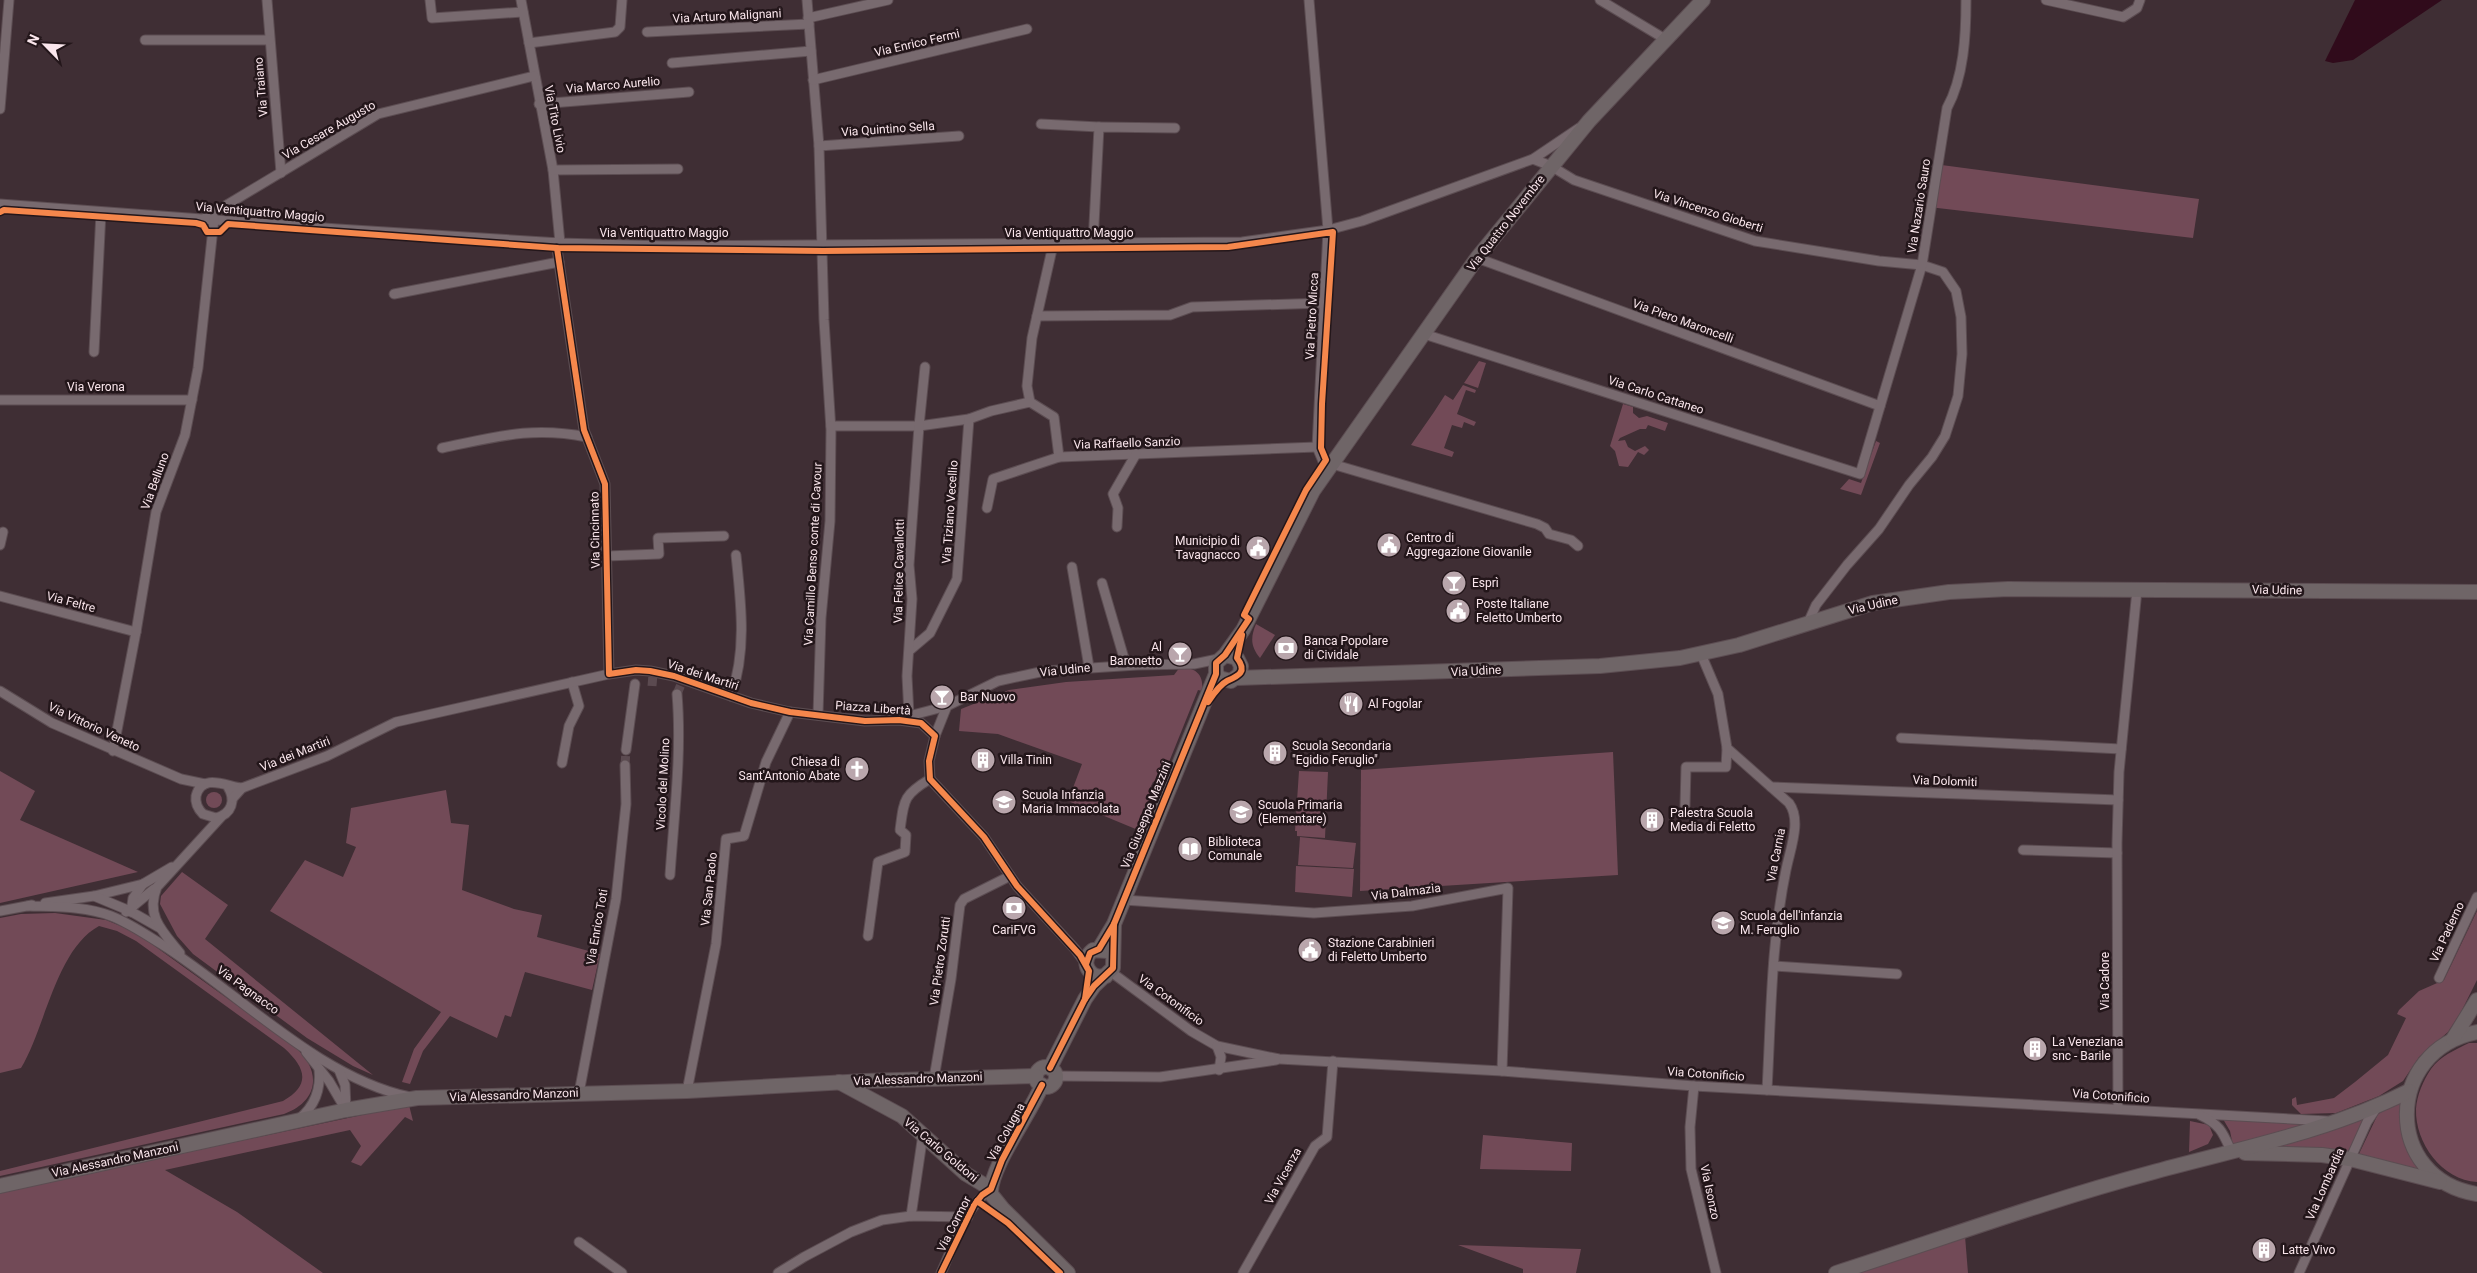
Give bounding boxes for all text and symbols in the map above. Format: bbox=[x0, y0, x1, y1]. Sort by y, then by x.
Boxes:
street label: Via Arturo Malignani bbox=[672, 6, 782, 26]
north arrow bbox=[20, 20, 70, 70]
street label: Via Enrico Fermi bbox=[873, 26, 961, 60]
text: N bbox=[24, 32, 42, 47]
street label: Via Traiano bbox=[251, 56, 271, 117]
street label: Via Marco Aurelio bbox=[565, 74, 661, 96]
street label: Via Tito Livio bbox=[542, 84, 568, 154]
street label: Via Cesare Augusto bbox=[280, 98, 378, 162]
street label: Via Quintino Sella bbox=[841, 119, 935, 139]
street label: Via Nazario Sauro bbox=[1905, 158, 1933, 254]
street label: Via Quattro Novembre bbox=[1464, 172, 1548, 274]
street label: Via Vincenzo Gioberti bbox=[1651, 187, 1765, 235]
street label: Via Ventiquattro Maggio bbox=[195, 199, 325, 225]
street label: Via Ventiquattro Maggio bbox=[599, 226, 729, 240]
street label: Via Ventiquattro Maggio bbox=[1004, 226, 1134, 240]
street label: Via Pietro Micca bbox=[1303, 272, 1321, 360]
street label: Via Piero Maroncelli bbox=[1631, 296, 1736, 346]
street label: Via Carlo Cattaneo bbox=[1606, 373, 1706, 417]
street label: Via Verona bbox=[67, 380, 125, 394]
street label: Via Raffaello Sanzio bbox=[1073, 434, 1181, 452]
street label: Via Belluno bbox=[138, 450, 172, 512]
street label: Via Tiziano Vecellio bbox=[939, 460, 961, 564]
street label: Via Camillo Benso conte di Cavour bbox=[801, 462, 825, 646]
street label: Via Cincinnato bbox=[587, 491, 603, 569]
street label: Via Felice Cavallotti bbox=[891, 519, 907, 623]
place label: Centro di Aggregazione Giovanile bbox=[1406, 531, 1532, 559]
public building icon: Centro di Aggregazione Giovanile bbox=[1376, 532, 1402, 558]
place label: Municipio di Tavagnacco bbox=[1175, 534, 1240, 562]
public building icon: Municipio di Tavagnacco bbox=[1245, 535, 1271, 561]
bar icon: Esprì bbox=[1441, 570, 1467, 596]
place label: Esprì bbox=[1472, 576, 1499, 590]
street label: Via Udine bbox=[2252, 583, 2302, 597]
street label: Via Feltre bbox=[45, 589, 97, 615]
street label: Via Udine bbox=[1847, 592, 1899, 618]
place label: Poste Italiane Feletto Umberto bbox=[1476, 597, 1562, 625]
public building icon: Poste Italiane Feletto Umberto bbox=[1445, 598, 1471, 624]
place label: Banca Popolare di Cividale bbox=[1304, 634, 1388, 662]
bank icon: Banca Popolare di Cividale bbox=[1273, 635, 1299, 661]
place label: Al Baronetto bbox=[1110, 640, 1162, 668]
bar icon: Al Baronetto bbox=[1167, 641, 1193, 667]
street label: Via dei Martiri bbox=[666, 657, 741, 693]
street label: Via Udine bbox=[1039, 660, 1091, 680]
street label: Via Udine bbox=[1450, 663, 1502, 679]
bar icon: Bar Nuovo bbox=[929, 684, 955, 710]
place label: Bar Nuovo bbox=[960, 690, 1016, 704]
restaurant icon: Al Fogolar bbox=[1338, 691, 1364, 717]
place label: Al Fogolar bbox=[1368, 697, 1422, 711]
street label: Piazza Libertà bbox=[835, 698, 911, 718]
street label: Via Vittorio Veneto bbox=[46, 700, 142, 754]
street label: Via dei Martiri bbox=[258, 734, 332, 774]
street label: Vicolo del Molino bbox=[654, 738, 672, 830]
place label: Scuola Secondaria "Egidio Feruglio" bbox=[1292, 739, 1391, 767]
building icon: Scuola Secondaria "Egidio Feruglio" bbox=[1262, 740, 1288, 766]
building icon: Villa Tinin bbox=[970, 747, 996, 773]
place label: Villa Tinin bbox=[1000, 753, 1052, 767]
place label: Chiesa di Sant'Antonio Abate bbox=[739, 755, 840, 783]
church icon: Chiesa di Sant'Antonio Abate bbox=[844, 756, 870, 782]
street label: Via Giuseppe Mazzini bbox=[1118, 759, 1174, 871]
street label: Via Dolomiti bbox=[1912, 773, 1978, 789]
place label: Scuola Infanzia Maria Immacolata bbox=[1022, 788, 1119, 816]
school or university icon: Scuola Infanzia Maria Immacolata bbox=[991, 789, 1017, 815]
place label: Scuola Primaria (Elementare) bbox=[1258, 798, 1342, 826]
school or university icon: Scuola Primaria (Elementare) bbox=[1228, 799, 1254, 825]
place label: Palestra Scuola Media di Feletto bbox=[1670, 806, 1756, 834]
building icon: Palestra Scuola Media di Feletto bbox=[1639, 807, 1665, 833]
street label: Via Carnia bbox=[1764, 827, 1788, 883]
place label: Biblioteca Comunale bbox=[1208, 835, 1262, 863]
library icon: Biblioteca Comunale bbox=[1177, 836, 1203, 862]
street label: Via San Paolo bbox=[698, 851, 720, 927]
street label: Via Dalmazia bbox=[1370, 881, 1442, 903]
street label: Via Enrico Toti bbox=[583, 888, 611, 966]
bank icon: CariFVG bbox=[1001, 895, 1027, 921]
street label: Via Paderno bbox=[2427, 900, 2467, 964]
place label: Scuola dell'infanzia M. Feruglio bbox=[1740, 909, 1843, 937]
school or university icon: Scuola dell'infanzia M. Feruglio bbox=[1710, 910, 1736, 936]
street label: Via Pietro Zorutti bbox=[927, 915, 953, 1007]
place label: CariFVG bbox=[992, 923, 1036, 937]
place label: Stazione Carabinieri di Feletto Umberto bbox=[1328, 936, 1435, 964]
public building icon: Stazione Carabinieri di Feletto Umberto bbox=[1297, 937, 1323, 963]
street label: Via Cadore bbox=[2098, 952, 2112, 1010]
street label: Via Pagnacco bbox=[214, 963, 282, 1017]
street label: Via Cotonificio bbox=[1135, 972, 1207, 1029]
place label: La Veneziana snc - Barile bbox=[2052, 1035, 2123, 1063]
building icon: La Veneziana snc - Barile bbox=[2022, 1036, 2048, 1062]
street label: Via Cotonificio bbox=[1667, 1064, 1745, 1084]
street label: Via Alessandro Manzoni bbox=[853, 1070, 983, 1088]
street label: Via Alessandro Manzoni bbox=[449, 1086, 579, 1104]
street label: Via Cotonificio bbox=[2072, 1086, 2150, 1106]
street label: Via Colugna bbox=[984, 1101, 1028, 1163]
street label: Via Carlo Goldoni bbox=[901, 1115, 981, 1185]
street label: Via Alessandro Manzoni bbox=[50, 1140, 180, 1180]
street label: Via Vicenza bbox=[1262, 1145, 1304, 1207]
street label: Via Lombardia bbox=[2303, 1146, 2347, 1222]
street label: Via Isonzo bbox=[1697, 1163, 1723, 1221]
street label: Via Cormor bbox=[934, 1194, 974, 1254]
building icon: Latte Vivo bbox=[2251, 1237, 2277, 1263]
place label: Latte Vivo bbox=[2282, 1243, 2335, 1257]

